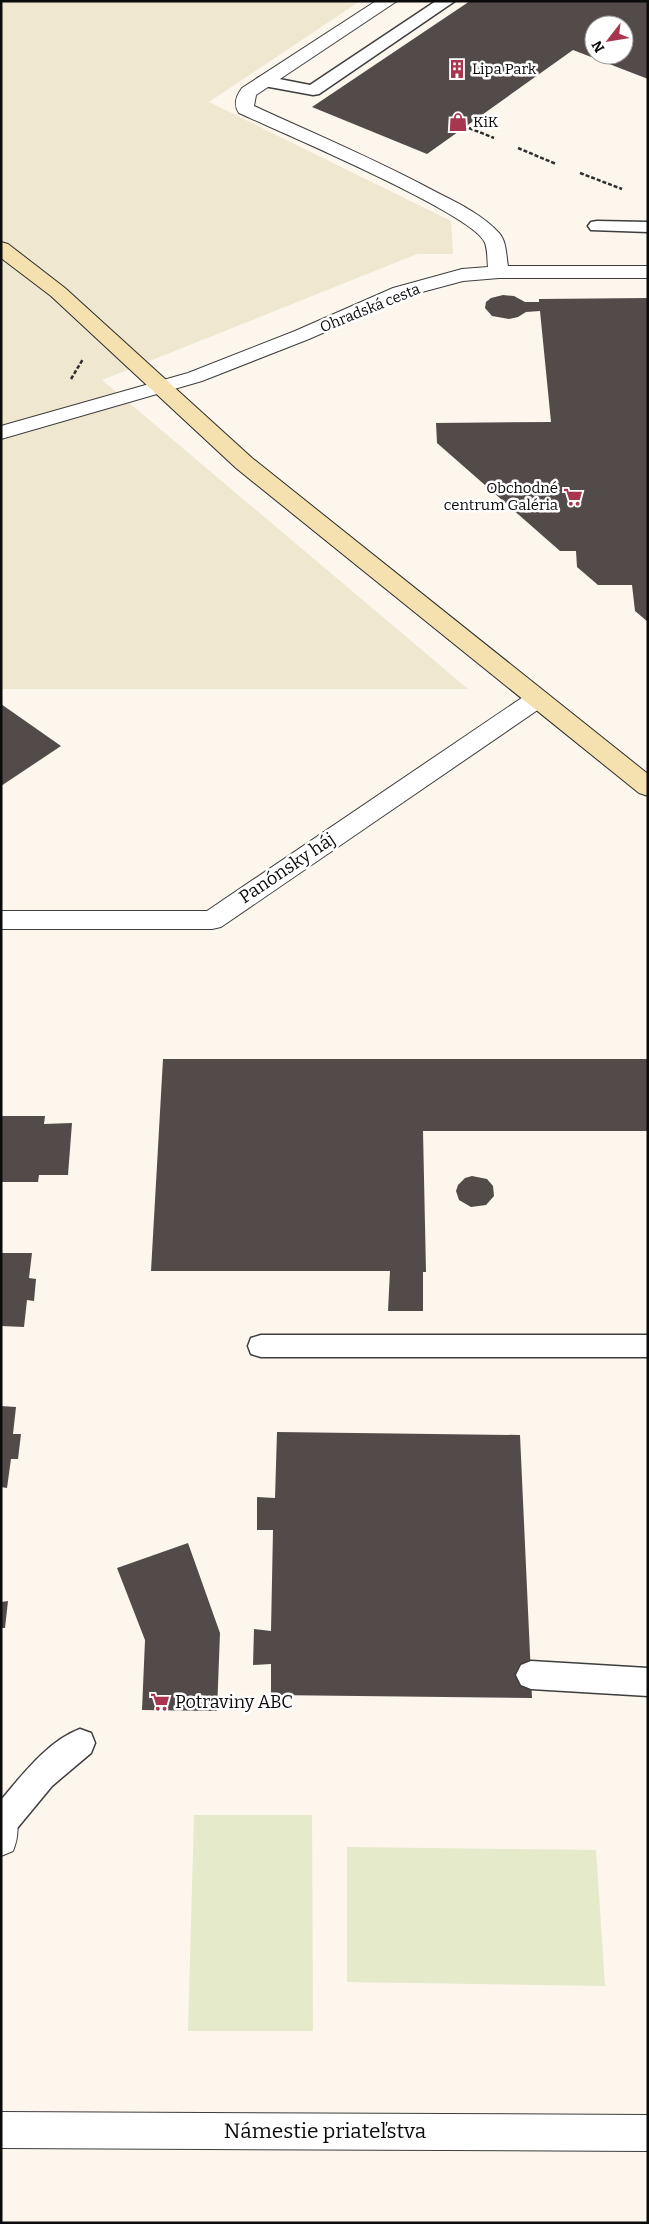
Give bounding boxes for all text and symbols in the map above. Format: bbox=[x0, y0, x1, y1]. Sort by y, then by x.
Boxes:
north arrow bbox=[584, 15, 634, 65]
text: N bbox=[588, 37, 608, 55]
building icon: Lipa Park bbox=[446, 58, 468, 80]
place label: Lipa Park bbox=[472, 60, 537, 78]
shop icon: KiK bbox=[447, 111, 469, 133]
place label: KiK bbox=[473, 113, 499, 131]
street label: Ohradská cesta bbox=[317, 280, 423, 336]
place label: Obchodné centrum Galéria bbox=[444, 479, 558, 514]
supermarket icon: Obchodné centrum Galéria bbox=[562, 486, 584, 508]
street label: Panónsky háj bbox=[235, 828, 339, 908]
supermarket icon: Potraviny ABC bbox=[149, 1691, 171, 1713]
place label: Potraviny ABC bbox=[175, 1691, 293, 1713]
street label: Námestie priateľstva bbox=[224, 2118, 427, 2144]

